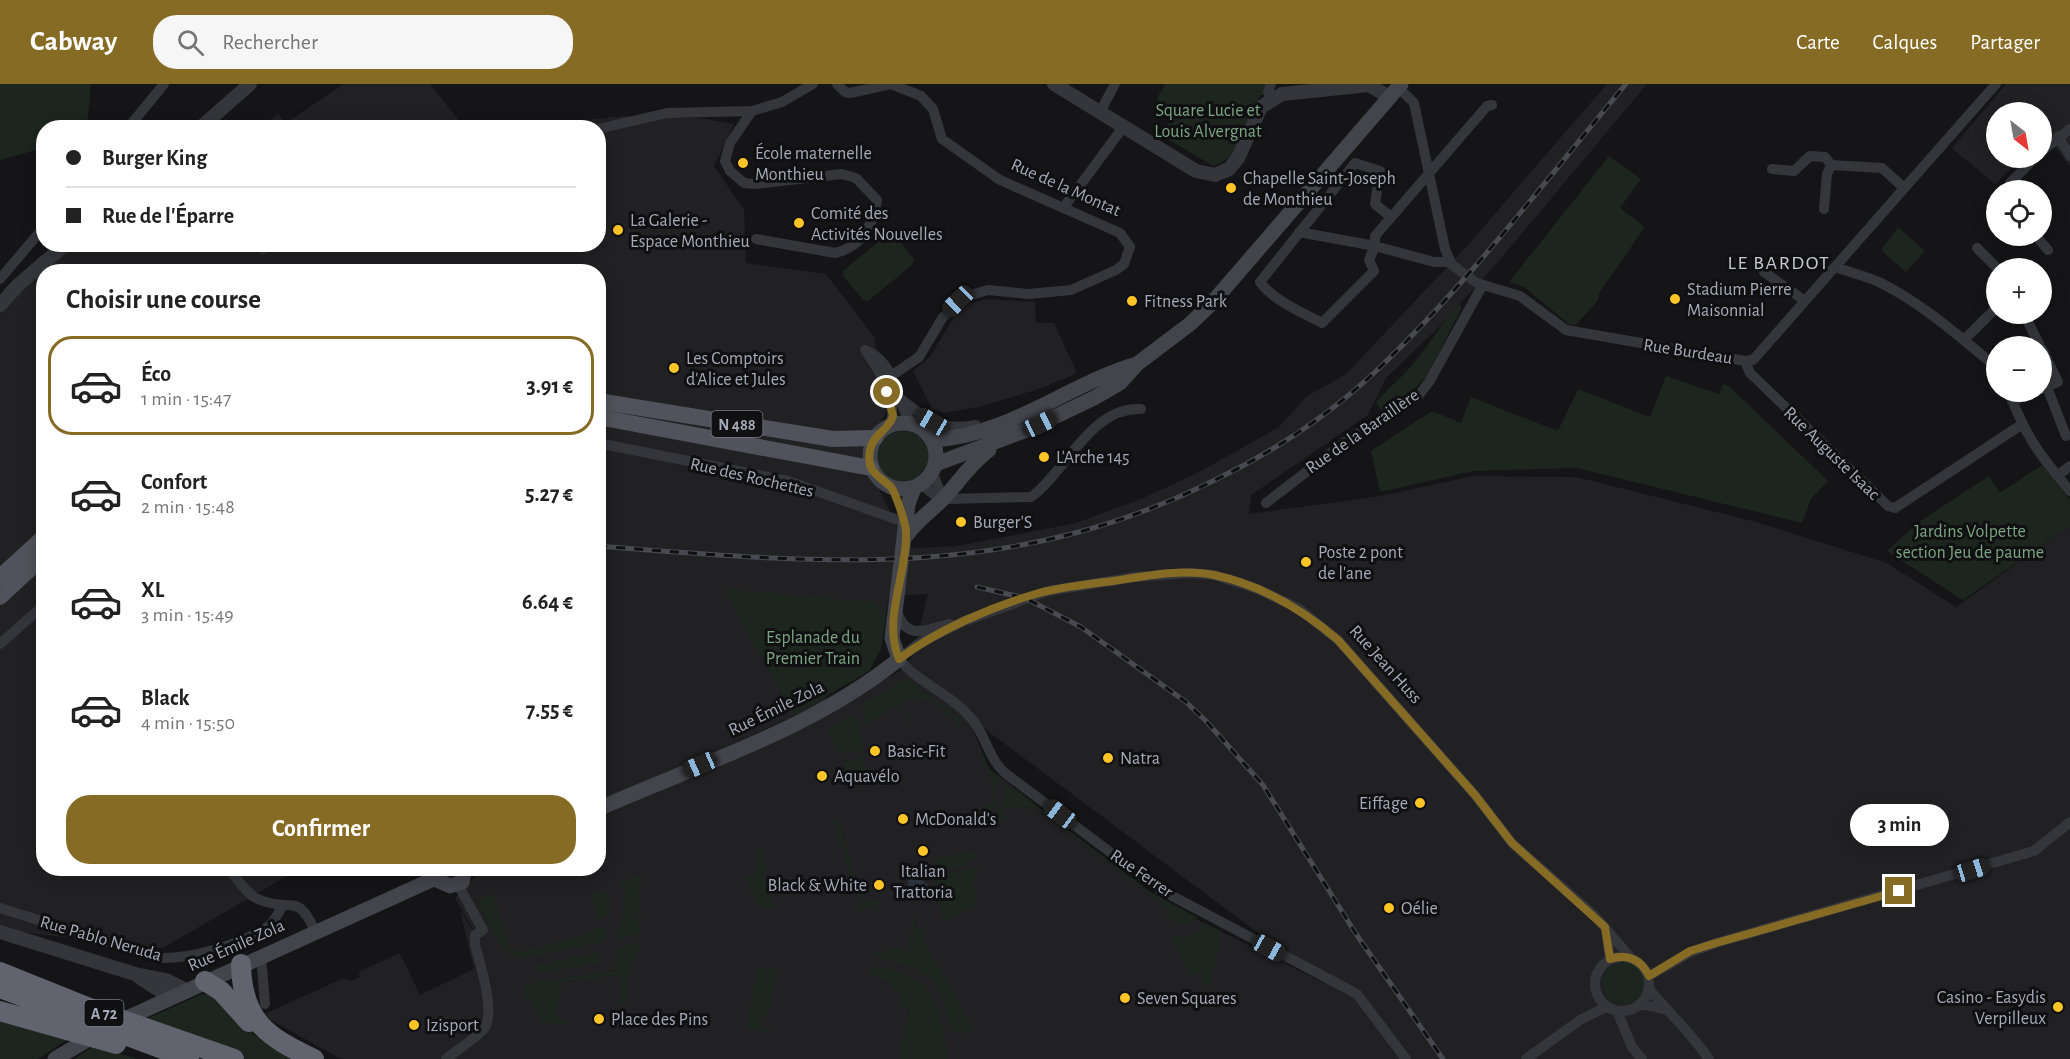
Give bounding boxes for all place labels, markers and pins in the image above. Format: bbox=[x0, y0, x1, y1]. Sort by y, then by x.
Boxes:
place label: École maternelle Monthieu bbox=[755, 142, 872, 184]
marker: École maternelle Monthieu bbox=[736, 156, 750, 170]
place label: Chapelle Saint-Joseph de Monthieu bbox=[1243, 170, 1396, 209]
marker: Chapelle Saint-Joseph de Monthieu bbox=[1224, 181, 1238, 195]
place label: Comité des Activités Nouvelles bbox=[811, 205, 943, 244]
place label: La Galerie - Espace Monthieu bbox=[630, 212, 750, 251]
marker: Comité des Activités Nouvelles bbox=[792, 216, 806, 230]
marker: La Galerie - Espace Monthieu bbox=[611, 223, 625, 237]
place label: Stadium Pierre Maisonnial bbox=[1687, 281, 1792, 320]
marker: Stadium Pierre Maisonnial bbox=[1668, 292, 1682, 306]
place label: Fitness Park bbox=[1144, 293, 1228, 311]
marker: Fitness Park bbox=[1125, 294, 1139, 308]
place label: Les Comptoirs d'Alice et Jules bbox=[686, 350, 786, 389]
marker: Les Comptoirs d'Alice et Jules bbox=[667, 361, 681, 375]
place label: L'Arche 145 bbox=[1056, 449, 1130, 467]
marker: L'Arche 145 bbox=[1037, 450, 1051, 464]
place label: Burger'S bbox=[973, 514, 1032, 532]
marker: Burger'S bbox=[954, 515, 968, 529]
place label: Poste 2 pont de l'ane bbox=[1318, 544, 1403, 583]
marker: Poste 2 pont de l'ane bbox=[1299, 555, 1313, 569]
place label: Basic-Fit bbox=[887, 743, 946, 761]
marker: Basic-Fit bbox=[868, 744, 882, 758]
place label: Natra bbox=[1120, 750, 1160, 768]
marker: Natra bbox=[1101, 751, 1115, 765]
place label: Aquavélo bbox=[834, 768, 900, 786]
marker: Aquavélo bbox=[815, 769, 829, 783]
place label: Eiffage bbox=[1359, 795, 1408, 813]
marker: Eiffage bbox=[1413, 796, 1427, 810]
place label: McDonald's bbox=[915, 811, 997, 829]
marker: McDonald's bbox=[896, 812, 910, 826]
marker: Italian Trattoria bbox=[916, 844, 930, 858]
place label: Italian Trattoria bbox=[893, 863, 953, 902]
place label: Black & White bbox=[768, 877, 867, 895]
marker: Black & White bbox=[872, 878, 886, 892]
place label: Oélie bbox=[1401, 900, 1438, 918]
marker: Oélie bbox=[1382, 901, 1396, 915]
place label: Casino - Easydis Verpilleux bbox=[1937, 989, 2046, 1028]
place label: Seven Squares bbox=[1137, 990, 1237, 1008]
marker: Seven Squares bbox=[1118, 991, 1132, 1005]
marker: Casino - Easydis Verpilleux bbox=[2051, 1000, 2065, 1014]
place label: Place des Pins bbox=[611, 1011, 708, 1029]
marker: Place des Pins bbox=[592, 1012, 606, 1026]
place label: Izisport bbox=[426, 1017, 479, 1035]
marker: Izisport bbox=[407, 1018, 421, 1032]

